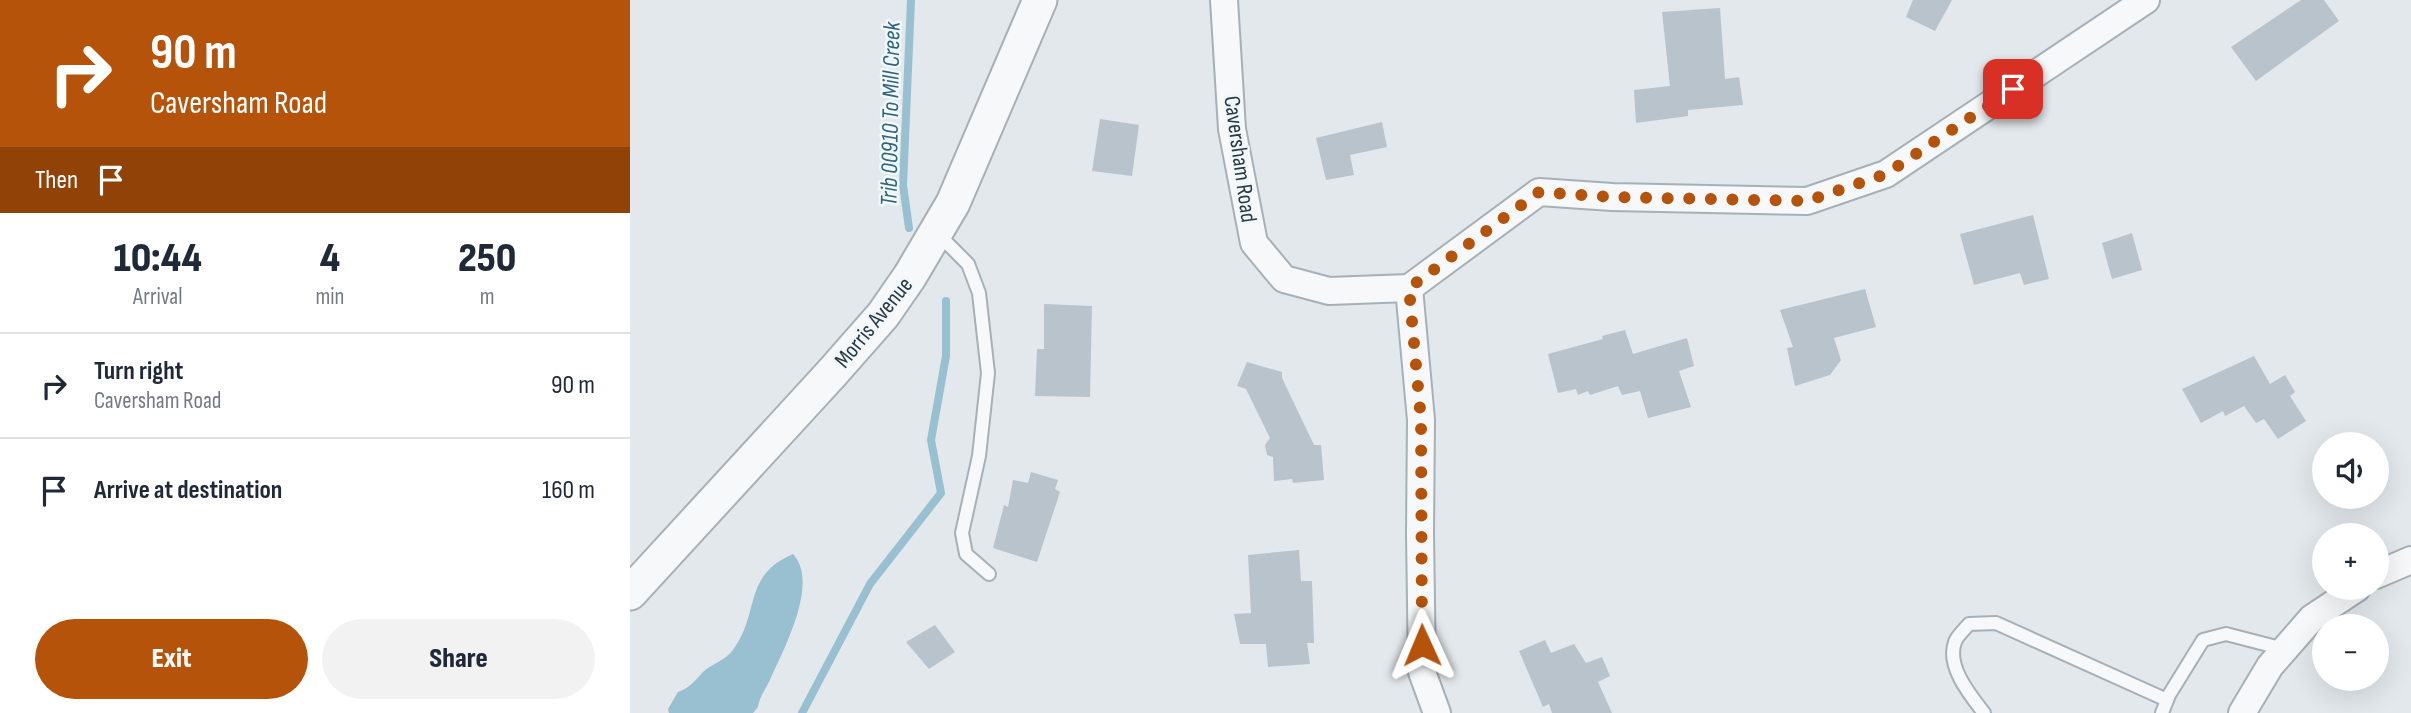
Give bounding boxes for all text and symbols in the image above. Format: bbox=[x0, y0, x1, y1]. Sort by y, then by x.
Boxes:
water label: Trib 00910 To Mill Creek bbox=[874, 21, 907, 206]
text: 90 m bbox=[150, 24, 237, 83]
icon: right bbox=[35, 28, 126, 119]
pin bbox=[1983, 59, 2043, 119]
icon: arrive bbox=[1994, 70, 2032, 108]
text: Caversham Road bbox=[150, 84, 327, 123]
street label: Caversham Road bbox=[1217, 94, 1263, 224]
icon: arrive bbox=[92, 161, 130, 199]
text: Then bbox=[35, 165, 78, 196]
text: 10:44 bbox=[114, 233, 202, 284]
text: 4 bbox=[320, 233, 340, 284]
text: 250 bbox=[458, 233, 516, 284]
street label: Morris Avenue bbox=[829, 272, 919, 374]
text: Arrival bbox=[133, 283, 182, 311]
text: min bbox=[315, 283, 344, 311]
text: m bbox=[480, 283, 495, 311]
text: Turn right bbox=[94, 356, 183, 387]
icon: right bbox=[35, 367, 73, 405]
text: 90 m bbox=[551, 370, 595, 401]
text: Caversham Road bbox=[94, 387, 221, 415]
map controls bbox=[2312, 432, 2389, 691]
button: sound bbox=[2312, 432, 2389, 509]
icon: arrive bbox=[35, 472, 73, 510]
text: Arrive at destination bbox=[94, 475, 282, 506]
text: 160 m bbox=[542, 475, 595, 506]
button: + bbox=[2312, 523, 2389, 600]
position arrow bbox=[1385, 608, 1459, 682]
button: − bbox=[2312, 614, 2389, 691]
button: Exit bbox=[35, 619, 308, 699]
button: Share bbox=[322, 619, 595, 699]

